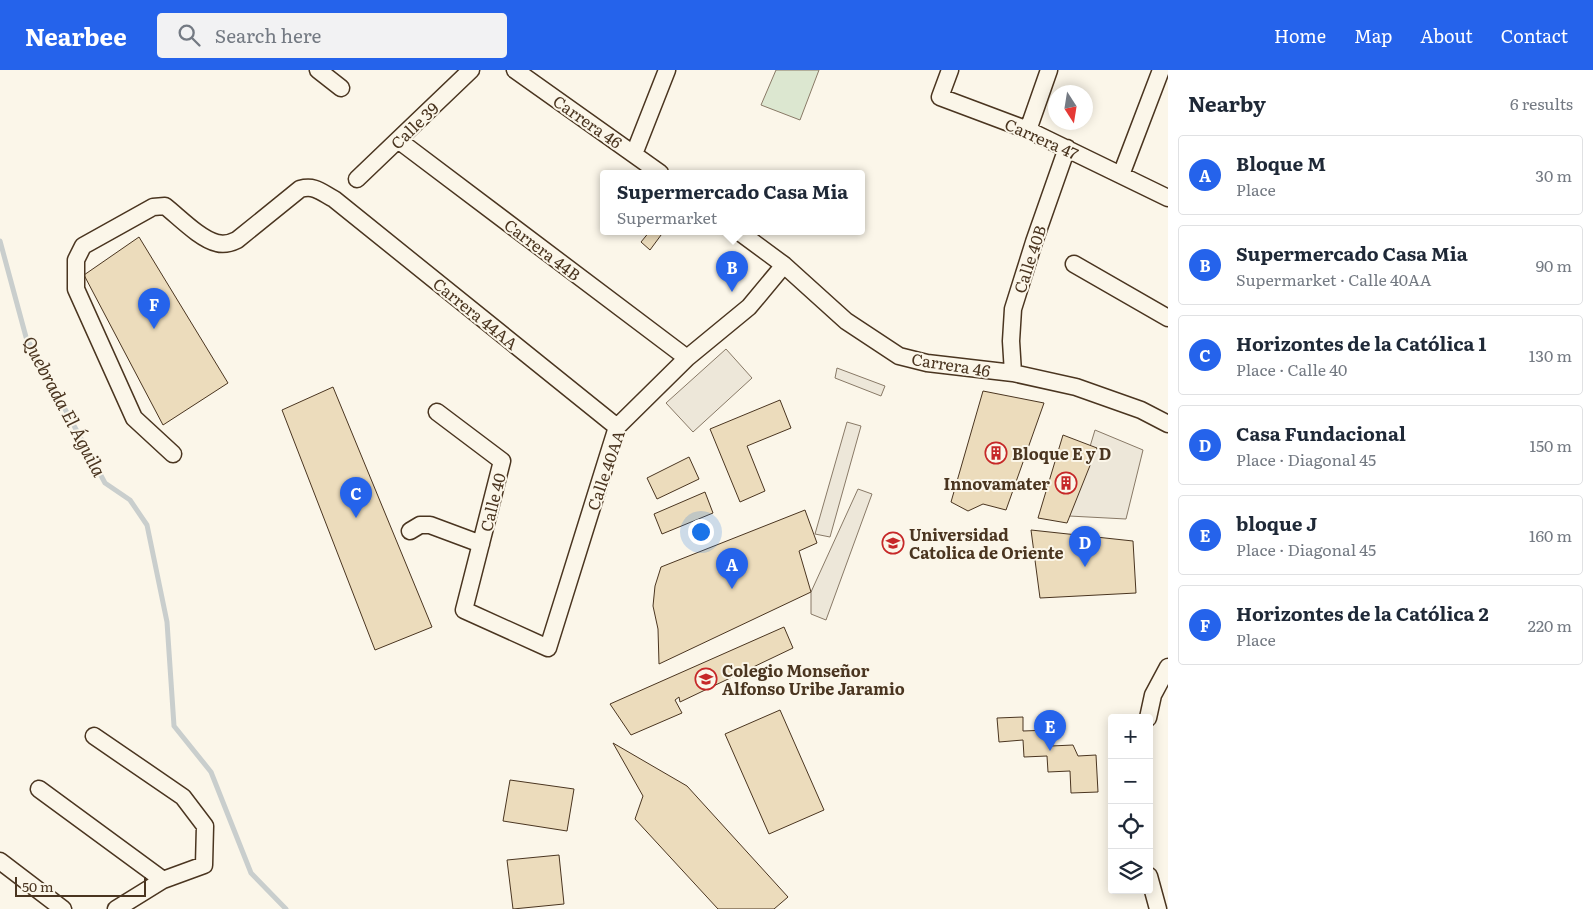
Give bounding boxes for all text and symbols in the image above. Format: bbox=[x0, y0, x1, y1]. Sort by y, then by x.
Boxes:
search box bbox=[157, 13, 507, 58]
text: Nearbee bbox=[25, 18, 127, 53]
icon: search bbox=[175, 21, 203, 49]
text: Search here bbox=[215, 21, 321, 49]
text: Home bbox=[1274, 22, 1326, 49]
text: Map bbox=[1354, 22, 1392, 49]
text: About bbox=[1420, 22, 1473, 49]
text: Contact bbox=[1501, 22, 1568, 49]
north arrow bbox=[1048, 85, 1093, 130]
text: Nearby bbox=[1188, 87, 1266, 118]
street label: Carrera 46 bbox=[549, 88, 628, 154]
text: 6 results bbox=[1510, 91, 1573, 115]
street label: Calle 39 bbox=[385, 96, 443, 154]
street label: Carrera 47 bbox=[1001, 111, 1083, 165]
text: Bloque M bbox=[1236, 149, 1326, 177]
text: A bbox=[1199, 163, 1211, 187]
text: 30 m bbox=[1535, 163, 1572, 187]
popup bbox=[600, 170, 865, 235]
text: Supermercado Casa Mia bbox=[617, 177, 848, 205]
text: Place bbox=[1236, 177, 1276, 201]
text: Supermarket bbox=[617, 205, 717, 229]
street label: Carrera 44B bbox=[500, 212, 586, 286]
street label: Calle 40B bbox=[1007, 222, 1051, 296]
text: Supermercado Casa Mia bbox=[1236, 239, 1468, 267]
pin: B bbox=[716, 251, 748, 292]
text: B bbox=[1199, 253, 1211, 277]
text: 90 m bbox=[1536, 253, 1572, 277]
text: Supermarket · Calle 40AA bbox=[1236, 267, 1432, 291]
street label: Carrera 44AA bbox=[428, 271, 524, 355]
pin: F bbox=[138, 288, 170, 329]
text: Horizontes de la Católica 1 bbox=[1236, 329, 1486, 357]
water label: Quebrada El Águila bbox=[17, 331, 114, 482]
text: C bbox=[1199, 343, 1211, 367]
text: 130 m bbox=[1529, 343, 1572, 367]
street label: Carrera 46 bbox=[910, 346, 992, 382]
text: Place · Calle 40 bbox=[1236, 357, 1347, 381]
text: Casa Fundacional bbox=[1236, 419, 1406, 447]
street label: Calle 40AA bbox=[580, 426, 630, 513]
text: D bbox=[1199, 433, 1211, 457]
text: 150 m bbox=[1529, 433, 1572, 457]
building icon: Bloque E y D bbox=[984, 441, 1008, 465]
place label: Bloque E y D bbox=[1012, 441, 1111, 465]
text: Place · Diagonal 45 bbox=[1236, 447, 1376, 471]
street label: Calle 40 bbox=[473, 470, 511, 534]
place label: Innovamater bbox=[944, 471, 1050, 495]
building icon: Innovamater bbox=[1054, 471, 1078, 495]
pin: C bbox=[340, 477, 372, 518]
text: bloque J bbox=[1236, 509, 1317, 537]
your location bbox=[688, 519, 714, 545]
place label: Universidad Catolica de Oriente bbox=[909, 522, 1064, 564]
text: E bbox=[1200, 523, 1210, 547]
text: 160 m bbox=[1529, 523, 1572, 547]
pin: D bbox=[1069, 526, 1101, 567]
school or university icon: Universidad Catolica de Oriente bbox=[881, 531, 905, 555]
text: Place · Diagonal 45 bbox=[1236, 537, 1376, 561]
pin: A bbox=[716, 548, 748, 589]
text: Horizontes de la Católica 2 bbox=[1236, 599, 1489, 627]
text: F bbox=[1200, 613, 1210, 637]
text: 220 m bbox=[1528, 613, 1572, 637]
text: Place bbox=[1236, 627, 1276, 651]
place label: Colegio Monseñor Alfonso Uribe Jaramio bbox=[722, 658, 905, 700]
school or university icon: Colegio Monseñor Alfonso Uribe Jaramio bbox=[694, 667, 718, 691]
pin: E bbox=[1034, 710, 1066, 751]
map controls bbox=[1108, 714, 1153, 894]
button: + bbox=[1108, 714, 1153, 759]
button: − bbox=[1108, 759, 1153, 804]
button: locate bbox=[1108, 804, 1153, 849]
button: layers bbox=[1108, 849, 1153, 894]
scale bar bbox=[15, 874, 146, 897]
text: 50 m bbox=[22, 876, 54, 896]

